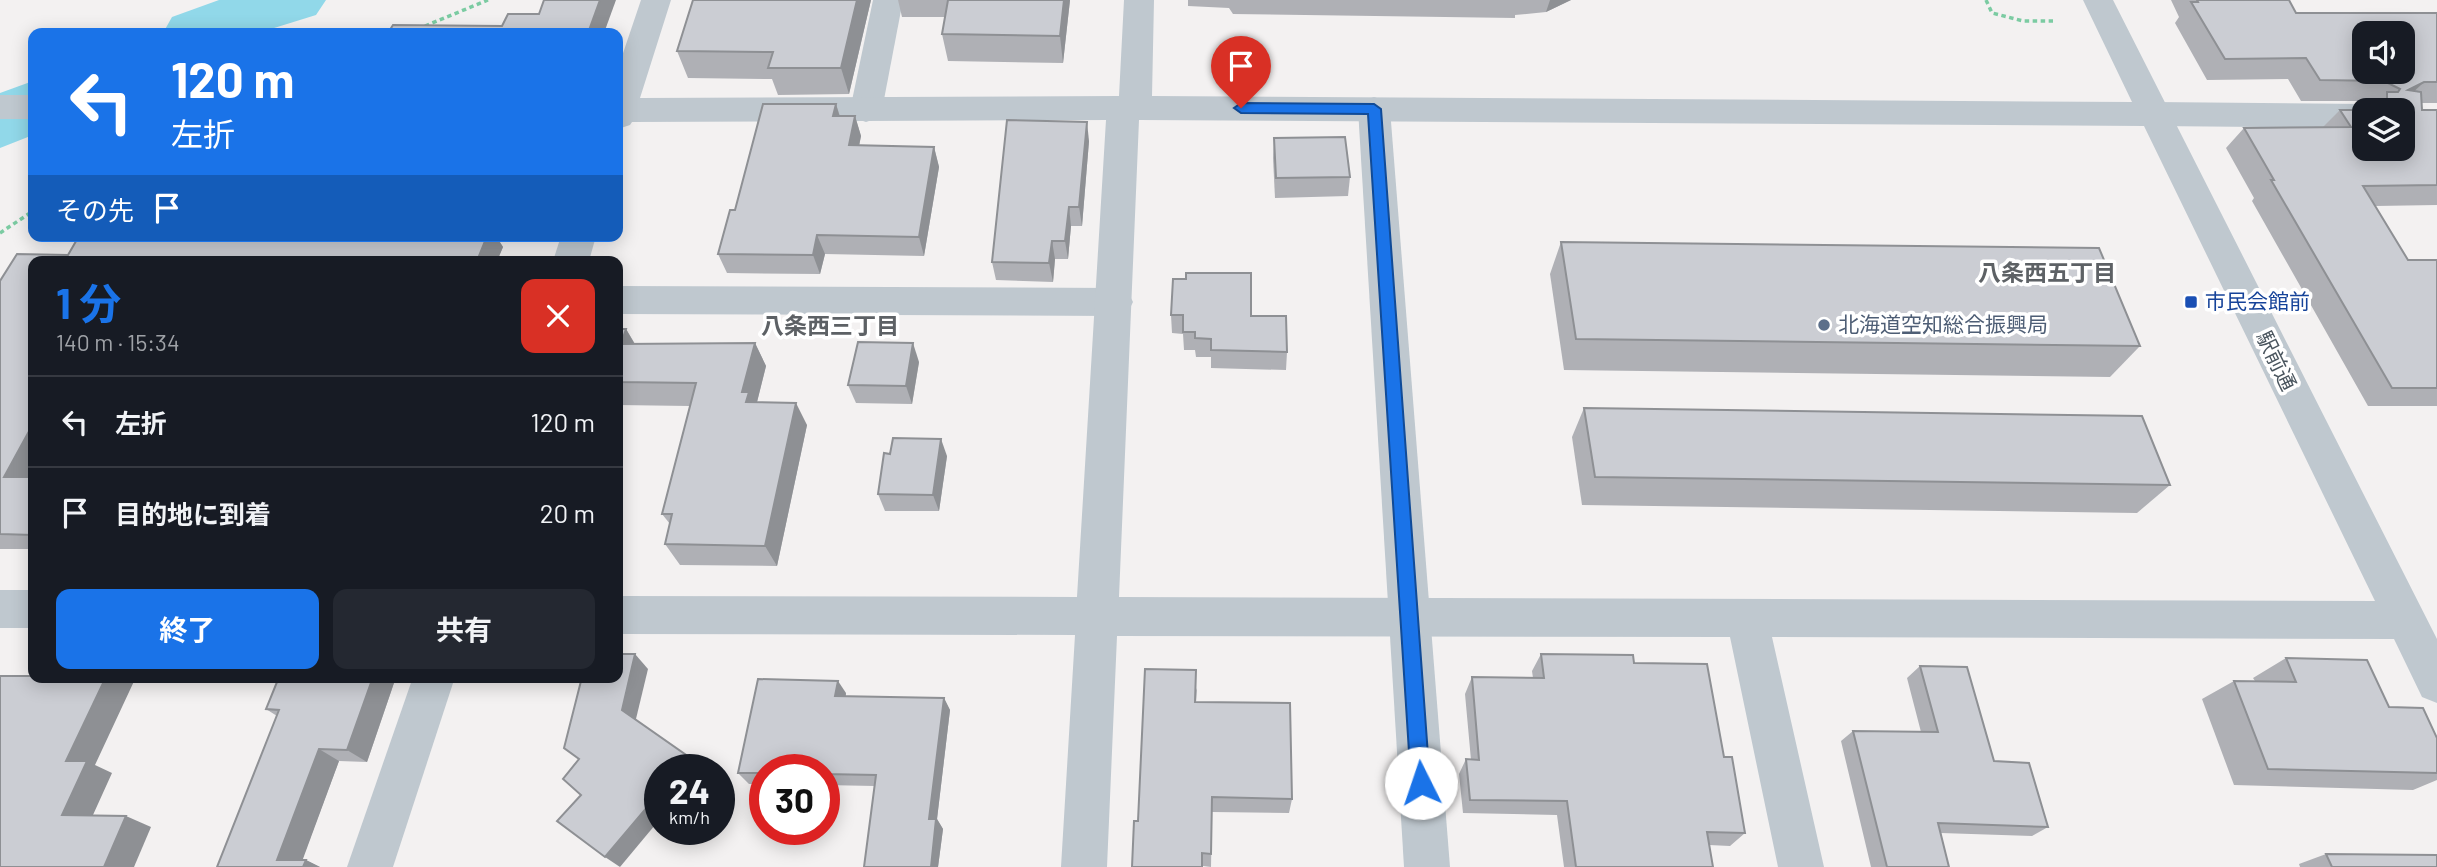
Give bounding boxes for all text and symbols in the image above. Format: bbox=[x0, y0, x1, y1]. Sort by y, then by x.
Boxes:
map controls bbox=[2352, 21, 2415, 161]
button: sound bbox=[2352, 21, 2415, 84]
pin bbox=[1211, 36, 1271, 108]
icon: arrive bbox=[1222, 47, 1260, 85]
text: 120 m bbox=[171, 49, 294, 108]
icon: left bbox=[56, 56, 147, 147]
button: layers bbox=[2352, 98, 2415, 161]
text: 左折 bbox=[171, 114, 235, 152]
icon: arrive bbox=[148, 189, 186, 227]
text: その先 bbox=[56, 194, 134, 225]
district label: 八条西五丁目 bbox=[1978, 258, 2116, 286]
text: 1 分 bbox=[56, 277, 121, 327]
button: close bbox=[521, 279, 595, 353]
place label: 市民会館前 bbox=[2205, 288, 2310, 313]
marker: 市民会館前 bbox=[2183, 294, 2199, 310]
district label: 八条西三丁目 bbox=[761, 311, 899, 339]
place label: 北海道空知総合振興局 bbox=[1838, 311, 2048, 336]
marker: 北海道空知総合振興局 bbox=[1816, 317, 1832, 333]
street label: 駅前通 bbox=[2252, 327, 2302, 394]
text: 140 m · 15:34 bbox=[56, 328, 180, 356]
icon: left bbox=[56, 403, 94, 441]
text: 120 m bbox=[531, 406, 595, 437]
text: 左折 bbox=[115, 407, 167, 438]
icon: arrive bbox=[56, 494, 94, 532]
text: 20 m bbox=[540, 497, 595, 528]
text: 目的地に到着 bbox=[115, 498, 271, 529]
button: 終了 bbox=[56, 589, 319, 669]
button: 共有 bbox=[333, 589, 595, 669]
position arrow bbox=[1384, 746, 1458, 820]
speed limit sign: 30 bbox=[749, 754, 840, 845]
text: 24 bbox=[669, 769, 710, 811]
text: km/h bbox=[669, 806, 710, 828]

